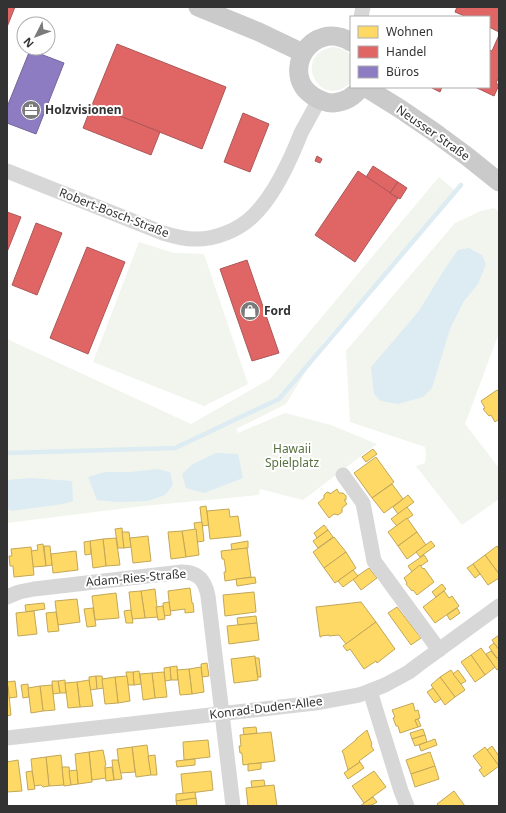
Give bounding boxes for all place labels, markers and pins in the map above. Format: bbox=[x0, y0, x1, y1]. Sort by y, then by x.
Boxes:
office icon: Holzvisionen bbox=[20, 99, 42, 121]
place label: Holzvisionen bbox=[45, 101, 122, 118]
shop icon: Ford bbox=[239, 300, 261, 322]
place label: Ford bbox=[264, 302, 291, 319]

